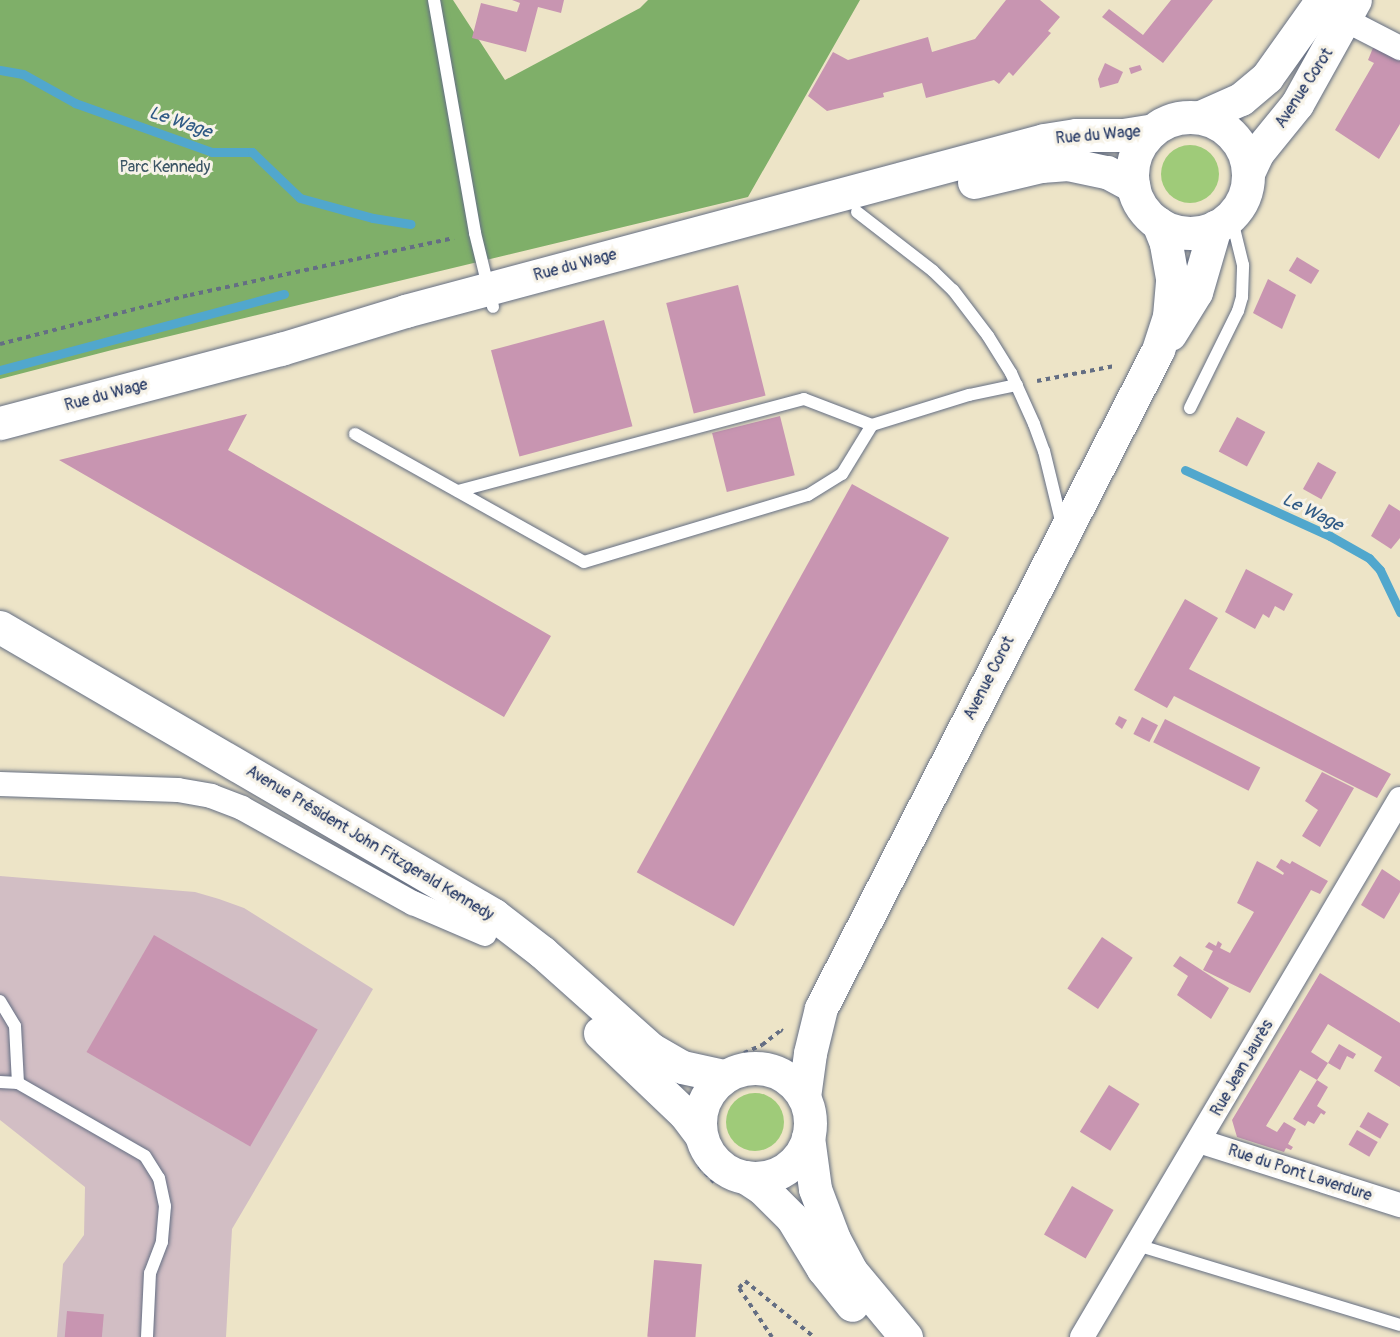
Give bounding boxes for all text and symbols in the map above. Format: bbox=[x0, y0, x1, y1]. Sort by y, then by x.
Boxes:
street label: Avenue Corot bbox=[1271, 44, 1337, 132]
water label: Le Wage bbox=[146, 102, 214, 144]
street label: Rue du Wage bbox=[1055, 122, 1141, 148]
park label: Parc Kennedy bbox=[120, 157, 210, 177]
street label: Rue du Wage bbox=[531, 245, 619, 285]
street label: Rue du Wage bbox=[62, 375, 150, 415]
water label: Le Wage bbox=[1278, 489, 1346, 537]
street label: Avenue Corot bbox=[960, 633, 1018, 723]
street label: Avenue Président John Fitzgerald Kennedy bbox=[243, 761, 497, 925]
street label: Rue Jean Jaurès bbox=[1207, 1016, 1277, 1120]
street label: Rue du Pont Laverdure bbox=[1226, 1141, 1374, 1205]

